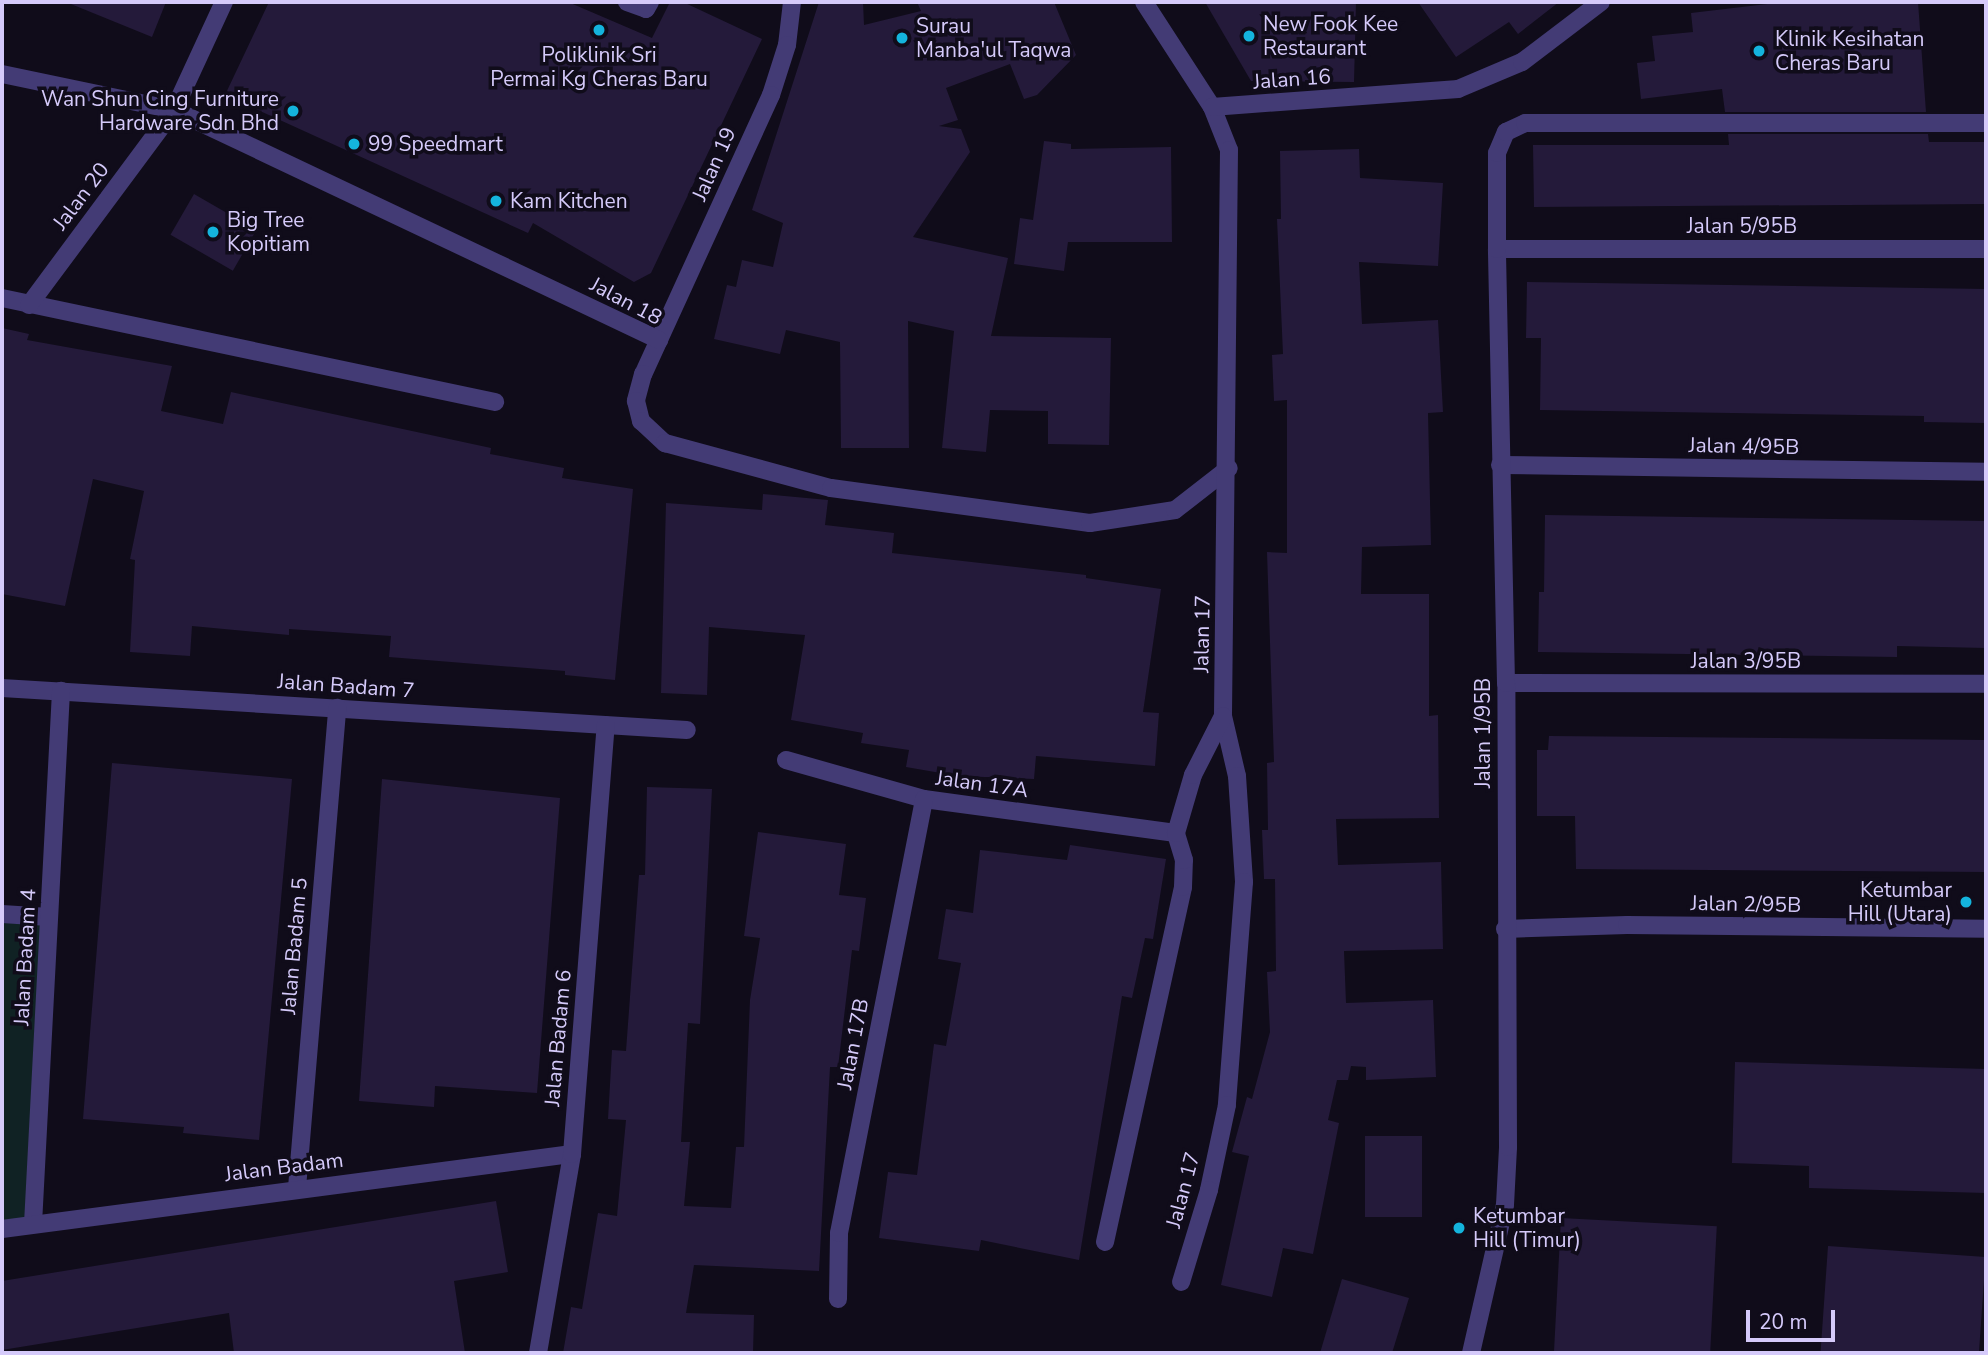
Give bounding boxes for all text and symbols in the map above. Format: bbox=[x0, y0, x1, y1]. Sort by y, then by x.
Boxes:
place label: New Fook Kee Restaurant bbox=[1263, 11, 1398, 61]
place label: Surau Manba'ul Taqwa bbox=[916, 13, 1071, 63]
marker: Poliklinik Sri Permai Kg Cheras Baru bbox=[589, 20, 609, 40]
place label: Klinik Kesihatan Cheras Baru bbox=[1775, 26, 1924, 76]
marker: New Fook Kee Restaurant bbox=[1241, 28, 1257, 44]
marker: Surau Manba'ul Taqwa bbox=[894, 30, 910, 46]
marker: Klinik Kesihatan Cheras Baru bbox=[1749, 41, 1769, 61]
place label: Poliklinik Sri Permai Kg Cheras Baru bbox=[490, 42, 708, 92]
street label: Jalan 16 bbox=[1252, 64, 1332, 94]
place label: Wan Shun Cing Furniture Hardware Sdn Bhd bbox=[41, 86, 279, 136]
marker: Wan Shun Cing Furniture Hardware Sdn Bhd bbox=[285, 103, 301, 119]
street label: Jalan 19 bbox=[687, 123, 741, 205]
place label: 99 Speedmart bbox=[368, 131, 503, 157]
marker: 99 Speedmart bbox=[346, 136, 362, 152]
street label: Jalan 20 bbox=[48, 157, 114, 235]
place label: Kam Kitchen bbox=[510, 188, 628, 214]
marker: Kam Kitchen bbox=[488, 193, 504, 209]
place label: Big Tree Kopitiam bbox=[227, 207, 310, 257]
street label: Jalan 5/95B bbox=[1687, 213, 1797, 239]
marker: Big Tree Kopitiam bbox=[205, 224, 221, 240]
street label: Jalan 18 bbox=[586, 272, 666, 330]
street label: Jalan 4/95B bbox=[1689, 432, 1799, 460]
street label: Jalan 17 bbox=[1189, 595, 1215, 673]
street label: Jalan 3/95B bbox=[1691, 648, 1801, 674]
street label: Jalan Badam 7 bbox=[277, 669, 415, 703]
street label: Jalan 1/95B bbox=[1470, 678, 1496, 788]
street label: Jalan 17A bbox=[934, 765, 1030, 803]
street label: Jalan Badam 5 bbox=[275, 877, 313, 1015]
place label: Ketumbar Hill (Utara) bbox=[1848, 877, 1952, 927]
street label: Jalan Badam 4 bbox=[9, 888, 41, 1026]
street label: Jalan 2/95B bbox=[1691, 890, 1801, 918]
marker: Ketumbar Hill (Utara) bbox=[1958, 894, 1974, 910]
street label: Jalan Badam 6 bbox=[539, 969, 577, 1107]
street label: Jalan 17B bbox=[832, 996, 874, 1092]
street label: Jalan Badam bbox=[223, 1147, 345, 1187]
street label: Jalan 17 bbox=[1161, 1149, 1205, 1231]
place label: Ketumbar Hill (Timur) bbox=[1473, 1203, 1581, 1253]
marker: Ketumbar Hill (Timur) bbox=[1451, 1220, 1467, 1236]
scale bar bbox=[1750, 1296, 1839, 1340]
text: 20 m bbox=[1759, 1308, 1808, 1336]

